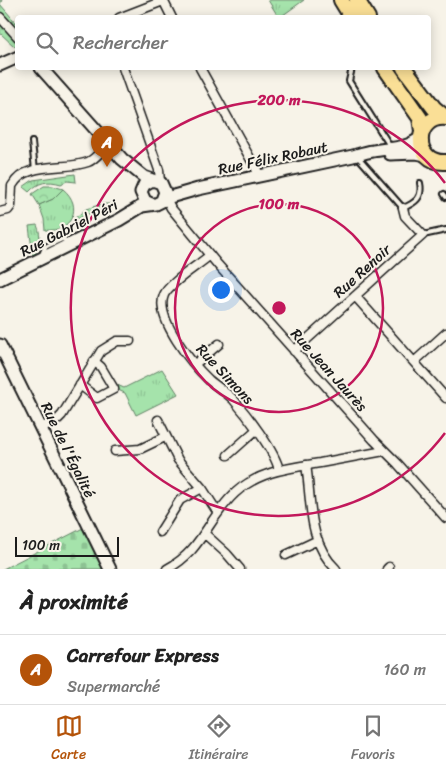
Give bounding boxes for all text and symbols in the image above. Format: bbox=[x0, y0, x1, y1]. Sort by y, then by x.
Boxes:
search box bbox=[15, 15, 431, 70]
text: Rechercher bbox=[73, 26, 168, 59]
icon: search bbox=[33, 29, 61, 57]
text: 200 m bbox=[256, 87, 301, 113]
pin: A bbox=[91, 126, 123, 167]
street label: Rue Félix Robaut bbox=[216, 134, 331, 182]
text: 100 m bbox=[259, 191, 300, 217]
street label: Rue Gabriel Péri bbox=[15, 192, 123, 264]
street label: Rue Renoir bbox=[327, 237, 398, 304]
your location bbox=[208, 277, 234, 303]
centre of rings bbox=[270, 299, 288, 317]
street label: Rue Jean Jaurès bbox=[284, 322, 374, 418]
street label: Rue Simons bbox=[190, 337, 261, 411]
street label: Rue de l'Égalité bbox=[34, 398, 103, 503]
text: 100 m bbox=[22, 533, 60, 558]
scale bar bbox=[15, 534, 119, 557]
text: À proximité bbox=[20, 583, 128, 621]
text: Carrefour Express bbox=[67, 639, 219, 672]
text: A bbox=[31, 655, 41, 684]
text: 160 m bbox=[383, 655, 426, 684]
text: Supermarché bbox=[67, 672, 160, 701]
tab: Carte bbox=[51, 712, 86, 767]
tab: Itinéraire bbox=[189, 712, 249, 767]
tab: Favoris bbox=[351, 712, 395, 767]

